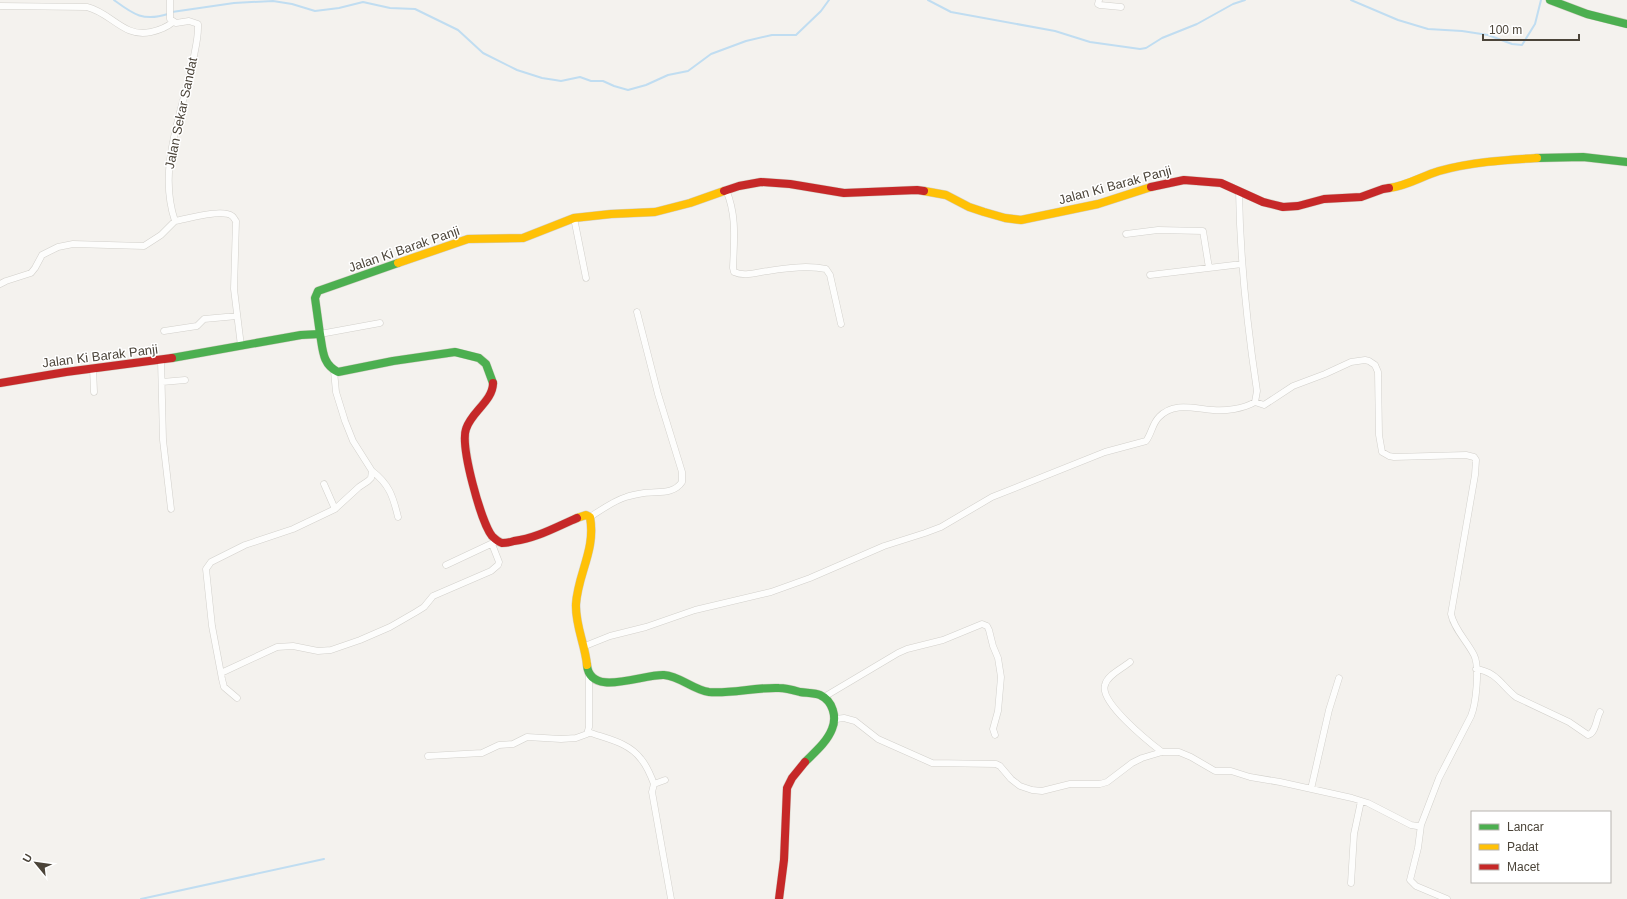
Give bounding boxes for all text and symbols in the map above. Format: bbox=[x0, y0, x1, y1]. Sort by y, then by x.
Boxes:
scale bar bbox=[1483, 16, 1579, 42]
text: 100 m bbox=[1489, 23, 1522, 37]
street label: Jalan Sekar Sandat bbox=[162, 56, 200, 170]
street label: Jalan Ki Barak Panji bbox=[1057, 163, 1173, 207]
street label: Jalan Ki Barak Panji bbox=[347, 223, 462, 275]
street label: Jalan Ki Barak Panji bbox=[41, 341, 159, 371]
legend bbox=[1471, 811, 1611, 883]
text: Lancar bbox=[1507, 820, 1544, 834]
text: Padat bbox=[1507, 840, 1539, 854]
north arrow bbox=[16, 843, 56, 883]
text: U bbox=[20, 852, 34, 865]
text: Macet bbox=[1507, 860, 1540, 874]

